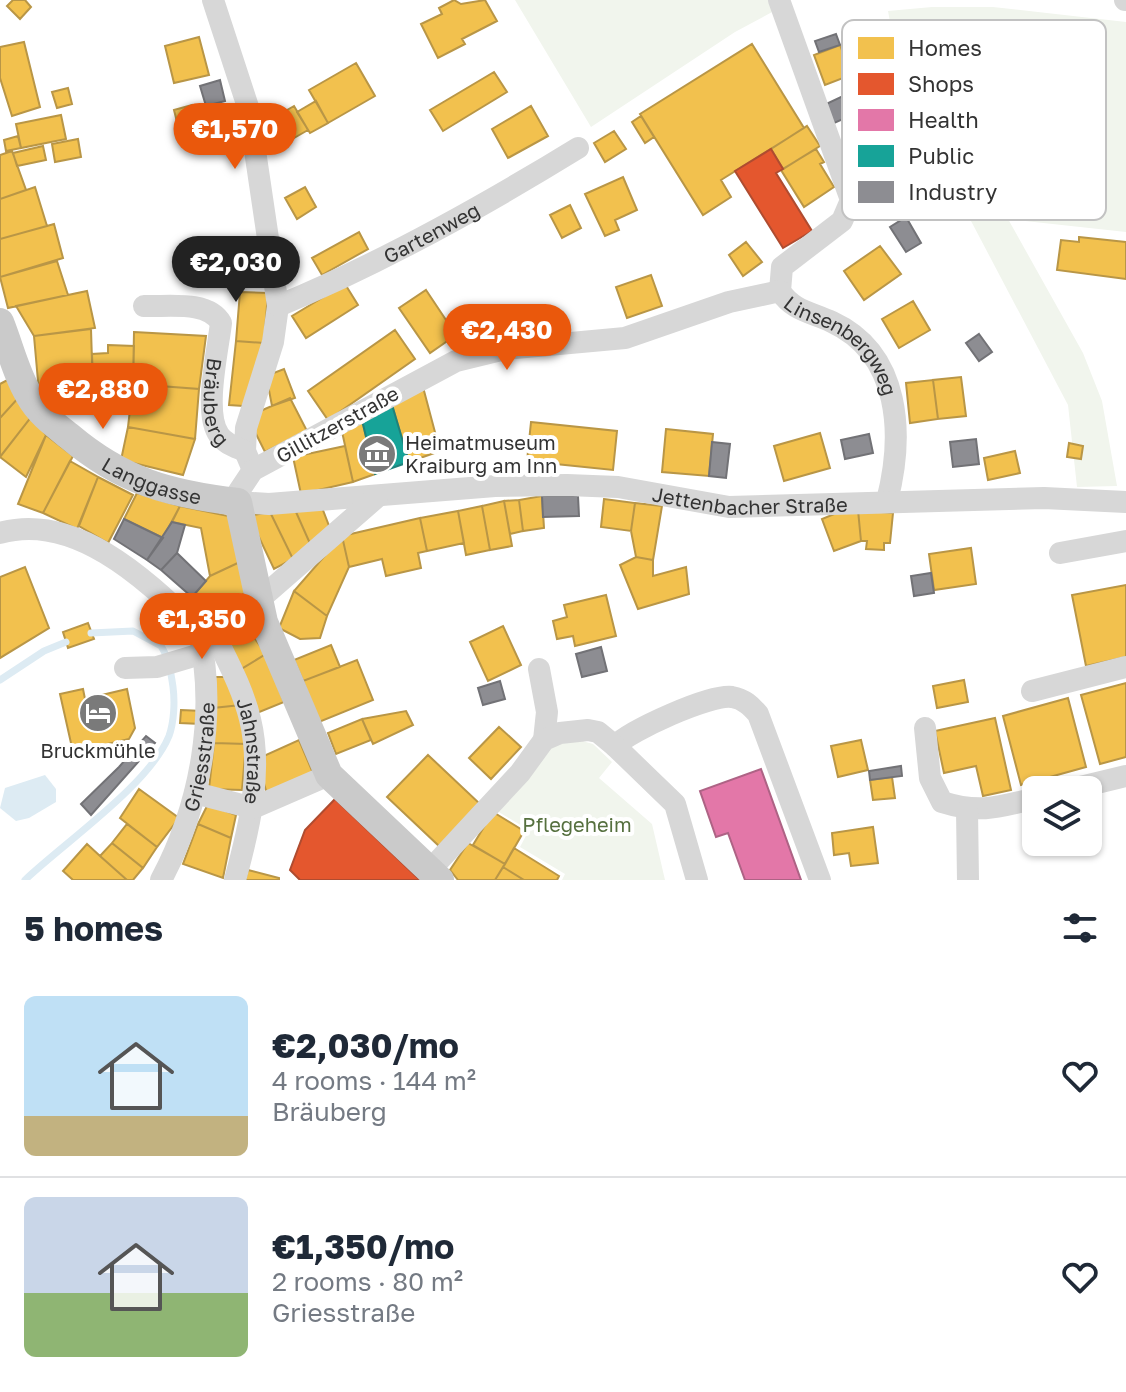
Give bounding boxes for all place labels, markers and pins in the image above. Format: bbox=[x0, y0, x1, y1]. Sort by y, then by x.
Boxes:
pin: €1,570 bbox=[170, 103, 300, 171]
pin: €2,030 bbox=[171, 236, 301, 304]
pin: €2,430 bbox=[442, 304, 572, 372]
pin: €2,880 bbox=[38, 363, 168, 431]
place label: Heimatmuseum Kraiburg am Inn bbox=[405, 430, 557, 477]
museum icon: Heimatmuseum Kraiburg am Inn bbox=[356, 433, 398, 475]
pin: €1,350 bbox=[137, 593, 267, 661]
hotel icon: Bruckmühle bbox=[77, 692, 119, 734]
place label: Bruckmühle bbox=[40, 738, 156, 762]

